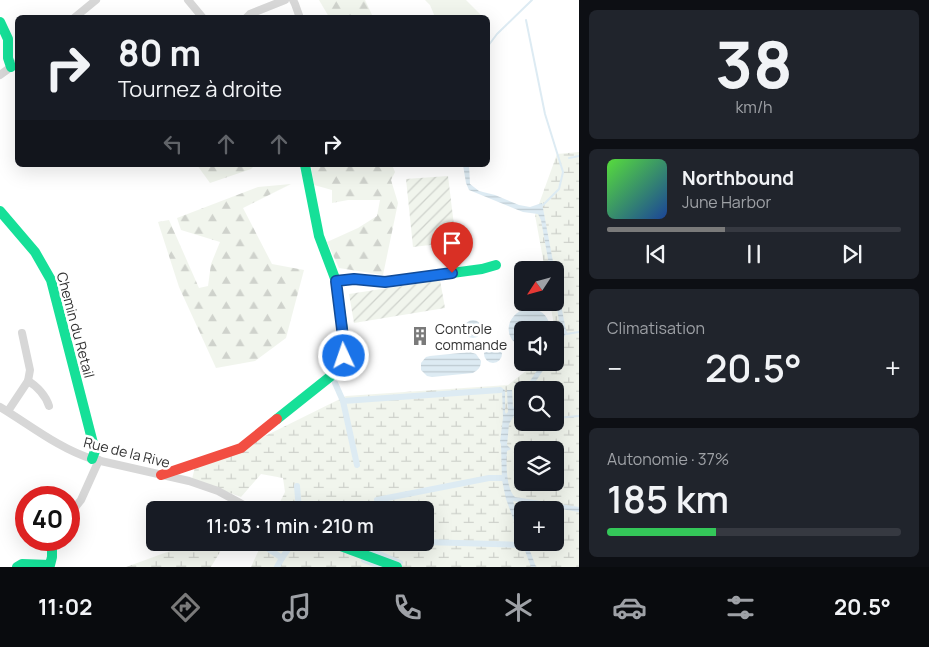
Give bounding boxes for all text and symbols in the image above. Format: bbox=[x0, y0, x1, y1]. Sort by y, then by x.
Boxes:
text: 38 bbox=[715, 19, 793, 108]
text: 80 m bbox=[118, 29, 201, 77]
icon: right bbox=[35, 35, 100, 100]
text: Tournez à droite bbox=[118, 74, 282, 104]
text: km/h bbox=[735, 96, 773, 118]
icon: left bbox=[159, 130, 187, 158]
icon: ahead bbox=[212, 130, 240, 158]
icon: ahead bbox=[265, 130, 293, 158]
icon: right bbox=[318, 130, 346, 158]
text: Northbound bbox=[682, 165, 794, 191]
text: June Harbor bbox=[682, 191, 771, 213]
pin bbox=[431, 222, 473, 273]
icon: arrive bbox=[438, 229, 466, 257]
icon: previous bbox=[642, 240, 670, 268]
icon: pause bbox=[740, 240, 768, 268]
icon: next bbox=[838, 240, 866, 268]
north arrow bbox=[514, 261, 564, 311]
map controls bbox=[514, 261, 564, 551]
street label: Chemin du Retail bbox=[53, 270, 99, 380]
text: Climatisation bbox=[607, 317, 705, 339]
place label: Controle commande bbox=[435, 319, 507, 354]
button: sound bbox=[514, 321, 564, 371]
building icon: Controle commande bbox=[409, 325, 431, 347]
position arrow bbox=[317, 329, 369, 381]
text: 20.5° bbox=[705, 341, 802, 393]
text: − bbox=[607, 349, 622, 387]
text: + bbox=[885, 349, 901, 387]
button: search bbox=[514, 381, 564, 431]
street label: Rue de la Rive bbox=[82, 432, 172, 472]
button: layers bbox=[514, 441, 564, 491]
text: Autonomie · 37% bbox=[607, 448, 729, 470]
text: 185 km bbox=[607, 472, 729, 524]
speed limit sign: 40 bbox=[15, 486, 80, 551]
button: + bbox=[514, 501, 564, 551]
text: 11:03 · 1 min · 210 m bbox=[206, 513, 374, 539]
icon: directions bbox=[168, 590, 203, 625]
icon: music bbox=[279, 590, 314, 625]
icon: phone bbox=[390, 590, 425, 625]
icon: climate bbox=[501, 590, 536, 625]
icon: car bbox=[612, 590, 647, 625]
icon: filters bbox=[723, 590, 758, 625]
text: 11:02 bbox=[38, 592, 92, 622]
text: 20.5° bbox=[834, 592, 891, 622]

